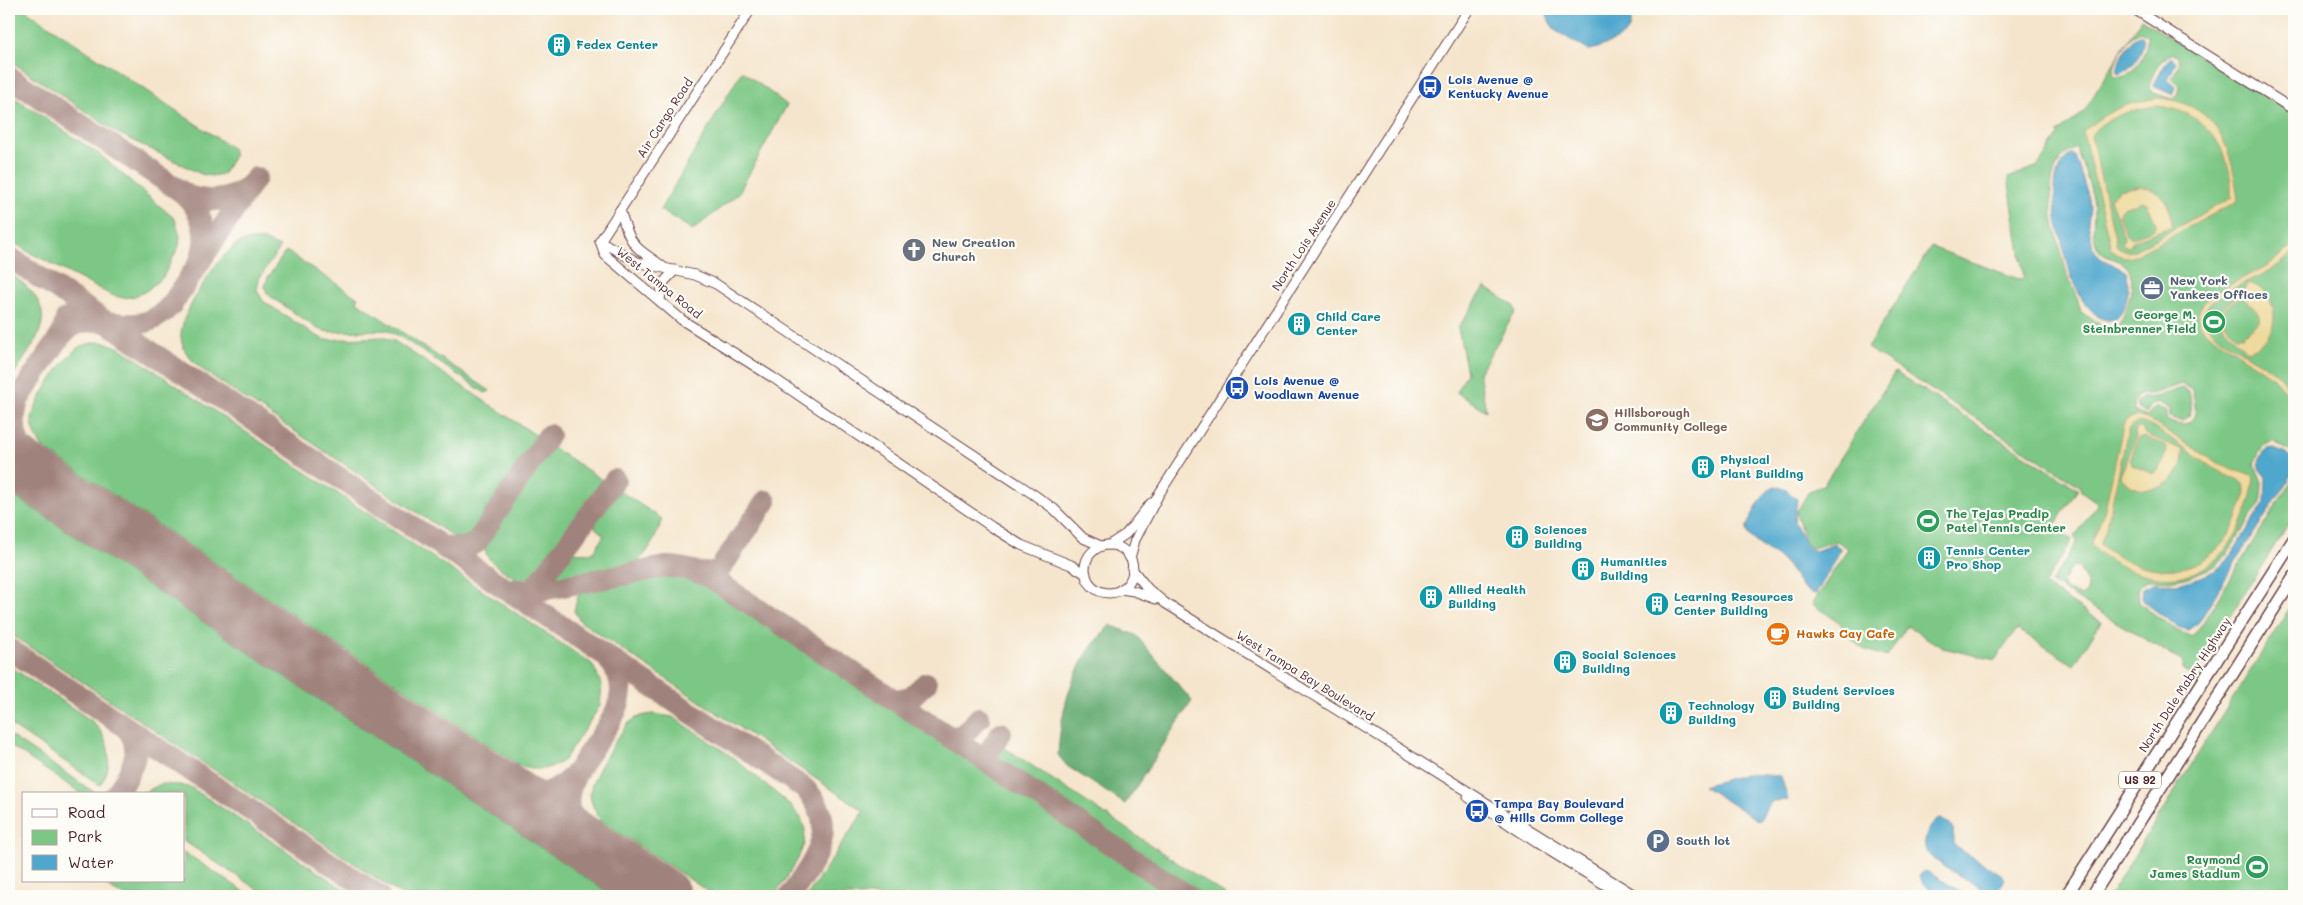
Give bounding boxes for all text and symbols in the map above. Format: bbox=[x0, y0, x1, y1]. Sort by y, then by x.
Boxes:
building icon: Fedex Center bbox=[546, 32, 572, 58]
place label: Fedex Center bbox=[576, 36, 658, 52]
place label: Lois Avenue @ Kentucky Avenue bbox=[1448, 71, 1548, 101]
street label: Air Cargo Road bbox=[632, 74, 696, 160]
bus stop icon: Lois Avenue @ Kentucky Avenue bbox=[1417, 74, 1443, 100]
street label: North Lois Avenue bbox=[1268, 196, 1339, 293]
place label: New Creation Church bbox=[932, 234, 1015, 264]
church icon: New Creation Church bbox=[901, 237, 927, 263]
street label: West Tampa Road bbox=[614, 243, 706, 322]
place label: New York Yankees Offices bbox=[2170, 272, 2268, 302]
office icon: New York Yankees Offices bbox=[2139, 275, 2165, 301]
place label: George M. Steinbrenner Field bbox=[2083, 306, 2196, 336]
place label: Child Care Center bbox=[1316, 308, 1381, 338]
sports icon: George M. Steinbrenner Field bbox=[2201, 309, 2227, 335]
building icon: Child Care Center bbox=[1286, 311, 1312, 337]
place label: Lois Avenue @ Woodlawn Avenue bbox=[1254, 372, 1359, 402]
bus stop icon: Lois Avenue @ Woodlawn Avenue bbox=[1224, 375, 1250, 401]
place label: Hillsborough Community College bbox=[1614, 404, 1727, 434]
school or university icon: Hillsborough Community College bbox=[1584, 407, 1610, 433]
place label: Physical Plant Building bbox=[1720, 451, 1803, 481]
building icon: Physical Plant Building bbox=[1690, 454, 1716, 480]
place label: The Tejas Pradip Patel Tennis Center bbox=[1946, 505, 2066, 535]
sports icon: The Tejas Pradip Patel Tennis Center bbox=[1915, 508, 1941, 534]
place label: Sciences Building bbox=[1534, 521, 1587, 551]
building icon: Sciences Building bbox=[1504, 524, 1530, 550]
place label: Tennis Center Pro Shop bbox=[1946, 542, 2030, 572]
building icon: Tennis Center Pro Shop bbox=[1916, 545, 1942, 571]
place label: Humanities Building bbox=[1600, 553, 1667, 583]
building icon: Humanities Building bbox=[1570, 556, 1596, 582]
place label: Allied Health Building bbox=[1448, 581, 1526, 611]
building icon: Allied Health Building bbox=[1418, 584, 1444, 610]
place label: Learning Resources Center Building bbox=[1674, 588, 1793, 618]
building icon: Learning Resources Center Building bbox=[1644, 591, 1670, 617]
street label: North Dale Mabry Highway bbox=[2135, 614, 2234, 755]
cafe icon: Hawks Cay Cafe bbox=[1765, 621, 1791, 647]
place label: Hawks Cay Cafe bbox=[1796, 625, 1895, 641]
street label: West Tampa Bay Boulevard bbox=[1234, 626, 1378, 724]
place label: Social Sciences Building bbox=[1582, 646, 1676, 676]
building icon: Social Sciences Building bbox=[1552, 649, 1578, 675]
place label: Student Services Building bbox=[1792, 682, 1895, 712]
building icon: Student Services Building bbox=[1762, 685, 1788, 711]
place label: Technology Building bbox=[1688, 697, 1755, 727]
building icon: Technology Building bbox=[1658, 700, 1684, 726]
road number: US 92 bbox=[2119, 772, 2161, 788]
legend bbox=[22, 792, 185, 882]
place label: Tampa Bay Boulevard @ Hills Comm College bbox=[1494, 795, 1624, 825]
bus stop icon: Tampa Bay Boulevard @ Hills Comm College bbox=[1464, 798, 1490, 824]
text: Road bbox=[68, 802, 105, 822]
text: Park bbox=[68, 826, 102, 846]
parking icon: South lot bbox=[1645, 828, 1671, 854]
place label: South lot bbox=[1676, 832, 1730, 848]
place label: Raymond James Stadium bbox=[2149, 851, 2240, 881]
text: Water bbox=[68, 852, 114, 872]
sports icon: Raymond James Stadium bbox=[2244, 854, 2270, 880]

